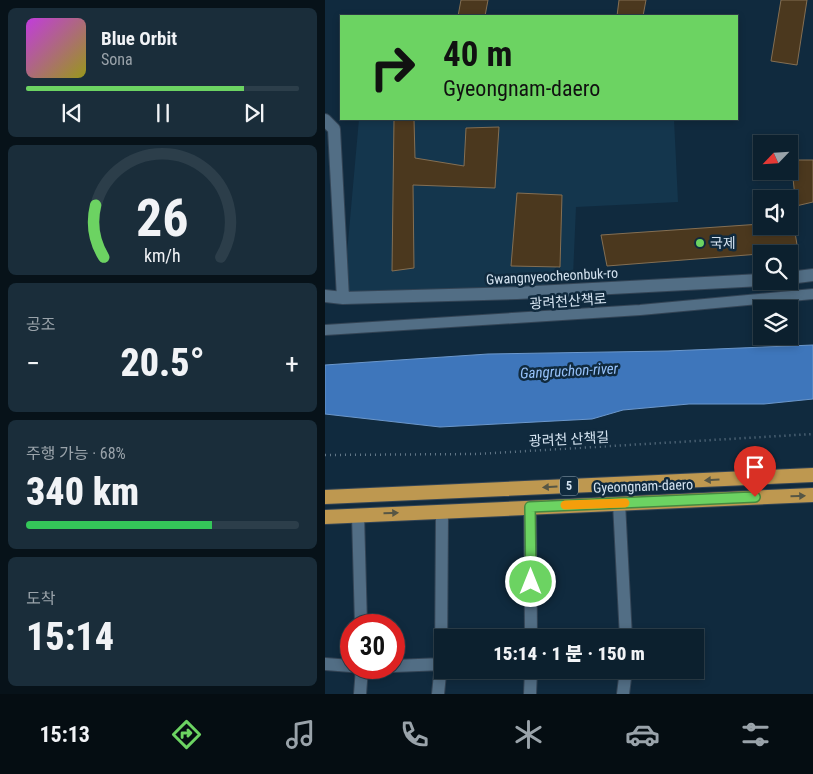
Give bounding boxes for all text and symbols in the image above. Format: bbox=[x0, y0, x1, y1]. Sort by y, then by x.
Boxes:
text: Blue Orbit bbox=[101, 27, 177, 50]
text: 40 m bbox=[443, 34, 512, 75]
icon: right bbox=[360, 35, 425, 100]
text: Sona bbox=[101, 50, 133, 69]
text: Gyeongnam-daero bbox=[443, 76, 600, 101]
icon: previous bbox=[58, 99, 86, 127]
icon: pause bbox=[149, 99, 177, 127]
icon: next bbox=[240, 99, 268, 127]
north arrow bbox=[753, 135, 797, 180]
map controls bbox=[753, 135, 798, 345]
text: 26 bbox=[136, 188, 189, 249]
button: sound bbox=[753, 190, 798, 235]
place label: 국제 bbox=[710, 235, 736, 251]
marker: 국제 bbox=[694, 237, 706, 249]
text: km/h bbox=[144, 245, 181, 266]
button: search bbox=[753, 245, 798, 290]
street label: Gwangnyeocheonbuk-ro bbox=[486, 265, 618, 287]
street label: 광려천산책로 bbox=[529, 290, 607, 312]
button: layers bbox=[753, 300, 798, 345]
text: 공조 bbox=[26, 315, 55, 334]
text: 20.5° bbox=[120, 341, 205, 385]
text: − bbox=[26, 347, 40, 380]
text: + bbox=[285, 347, 299, 380]
water label: Gangruchon-river bbox=[520, 359, 619, 383]
street label: 광려천 산책길 bbox=[528, 429, 610, 449]
text: 주행 가능 · 68% bbox=[26, 444, 126, 463]
pin bbox=[734, 446, 776, 497]
icon: arrive bbox=[741, 453, 769, 481]
text: 340 km bbox=[26, 470, 139, 514]
road number: 5 bbox=[560, 476, 578, 496]
street label: Gyeongnam-daero bbox=[593, 476, 693, 496]
one-way arrow bbox=[704, 476, 720, 484]
one-way arrow bbox=[541, 483, 557, 491]
one-way arrow bbox=[791, 491, 807, 499]
one-way arrow bbox=[383, 509, 399, 517]
position arrow bbox=[504, 555, 556, 607]
text: 도착 bbox=[26, 589, 55, 608]
speed limit sign: 30 bbox=[340, 614, 405, 679]
text: 15:14 bbox=[26, 615, 114, 659]
text: 15:14 · 1 분 · 150 m bbox=[493, 642, 645, 665]
icon: directions bbox=[169, 717, 204, 752]
icon: music bbox=[283, 717, 318, 752]
icon: phone bbox=[397, 717, 432, 752]
icon: climate bbox=[511, 717, 546, 752]
icon: car bbox=[625, 717, 660, 752]
icon: filters bbox=[738, 717, 773, 752]
text: 15:13 bbox=[39, 722, 90, 747]

